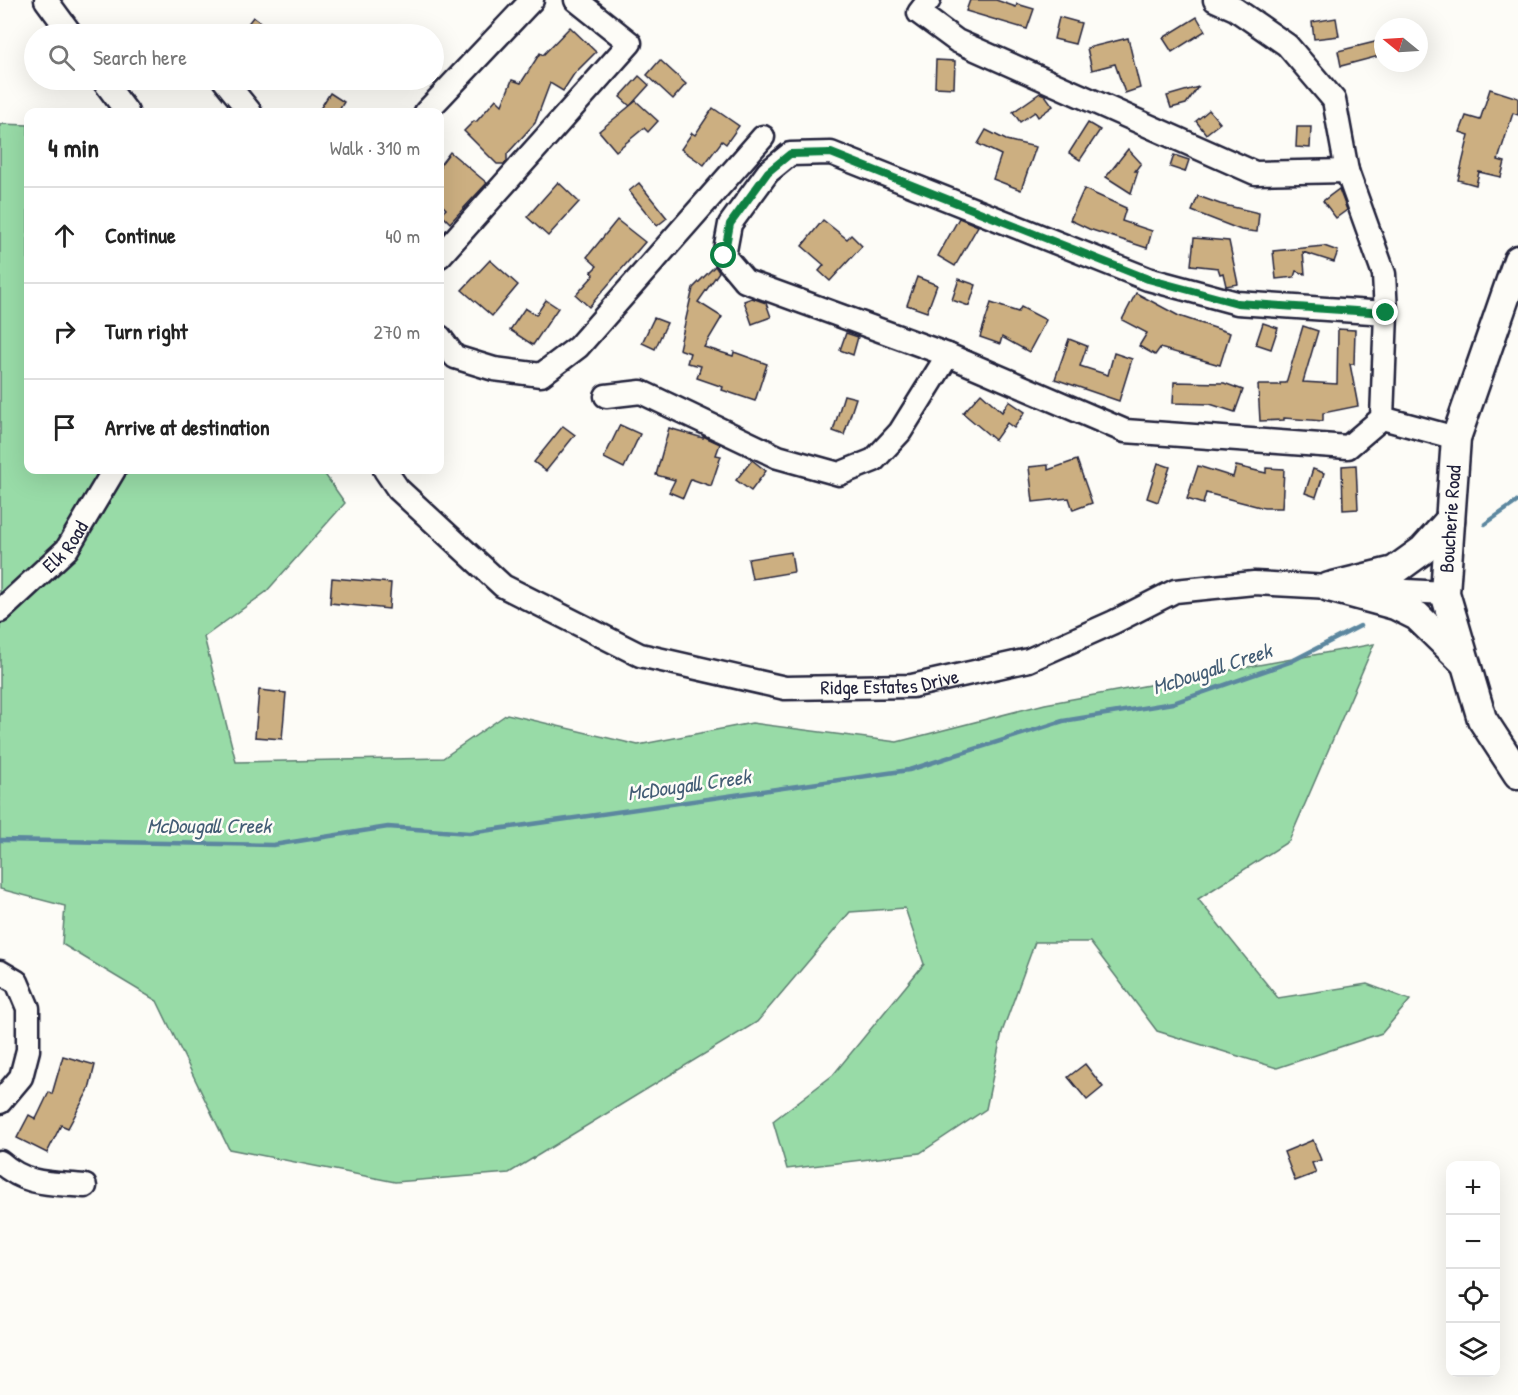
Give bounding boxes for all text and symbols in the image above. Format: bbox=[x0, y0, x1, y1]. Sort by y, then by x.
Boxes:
north arrow bbox=[1374, 18, 1428, 72]
search box bbox=[24, 24, 444, 90]
icon: search bbox=[45, 41, 78, 74]
text: Search here bbox=[93, 42, 187, 72]
text: 4 min bbox=[48, 130, 99, 165]
text: Walk · 310 m bbox=[330, 134, 420, 161]
icon: ahead bbox=[48, 219, 81, 252]
text: Continue bbox=[105, 220, 176, 250]
text: 40 m bbox=[385, 222, 420, 249]
route start bbox=[710, 242, 736, 268]
route end bbox=[1372, 299, 1398, 325]
icon: right bbox=[48, 315, 81, 348]
text: Turn right bbox=[105, 316, 188, 346]
text: 270 m bbox=[374, 318, 420, 345]
icon: arrive bbox=[48, 411, 81, 444]
text: Arrive at destination bbox=[105, 412, 270, 442]
street label: Boucherie Road bbox=[1432, 464, 1467, 574]
street label: Elk Road bbox=[36, 515, 94, 578]
water label: McDougall Creek bbox=[1148, 635, 1277, 701]
street label: Ridge Estates Drive bbox=[820, 662, 961, 700]
water label: McDougall Creek bbox=[626, 761, 755, 807]
water label: McDougall Creek bbox=[147, 811, 273, 840]
map controls bbox=[1446, 1161, 1500, 1377]
button: + bbox=[1446, 1161, 1500, 1215]
button: − bbox=[1446, 1215, 1500, 1269]
button: locate bbox=[1446, 1269, 1500, 1323]
button: layers bbox=[1446, 1323, 1500, 1377]

